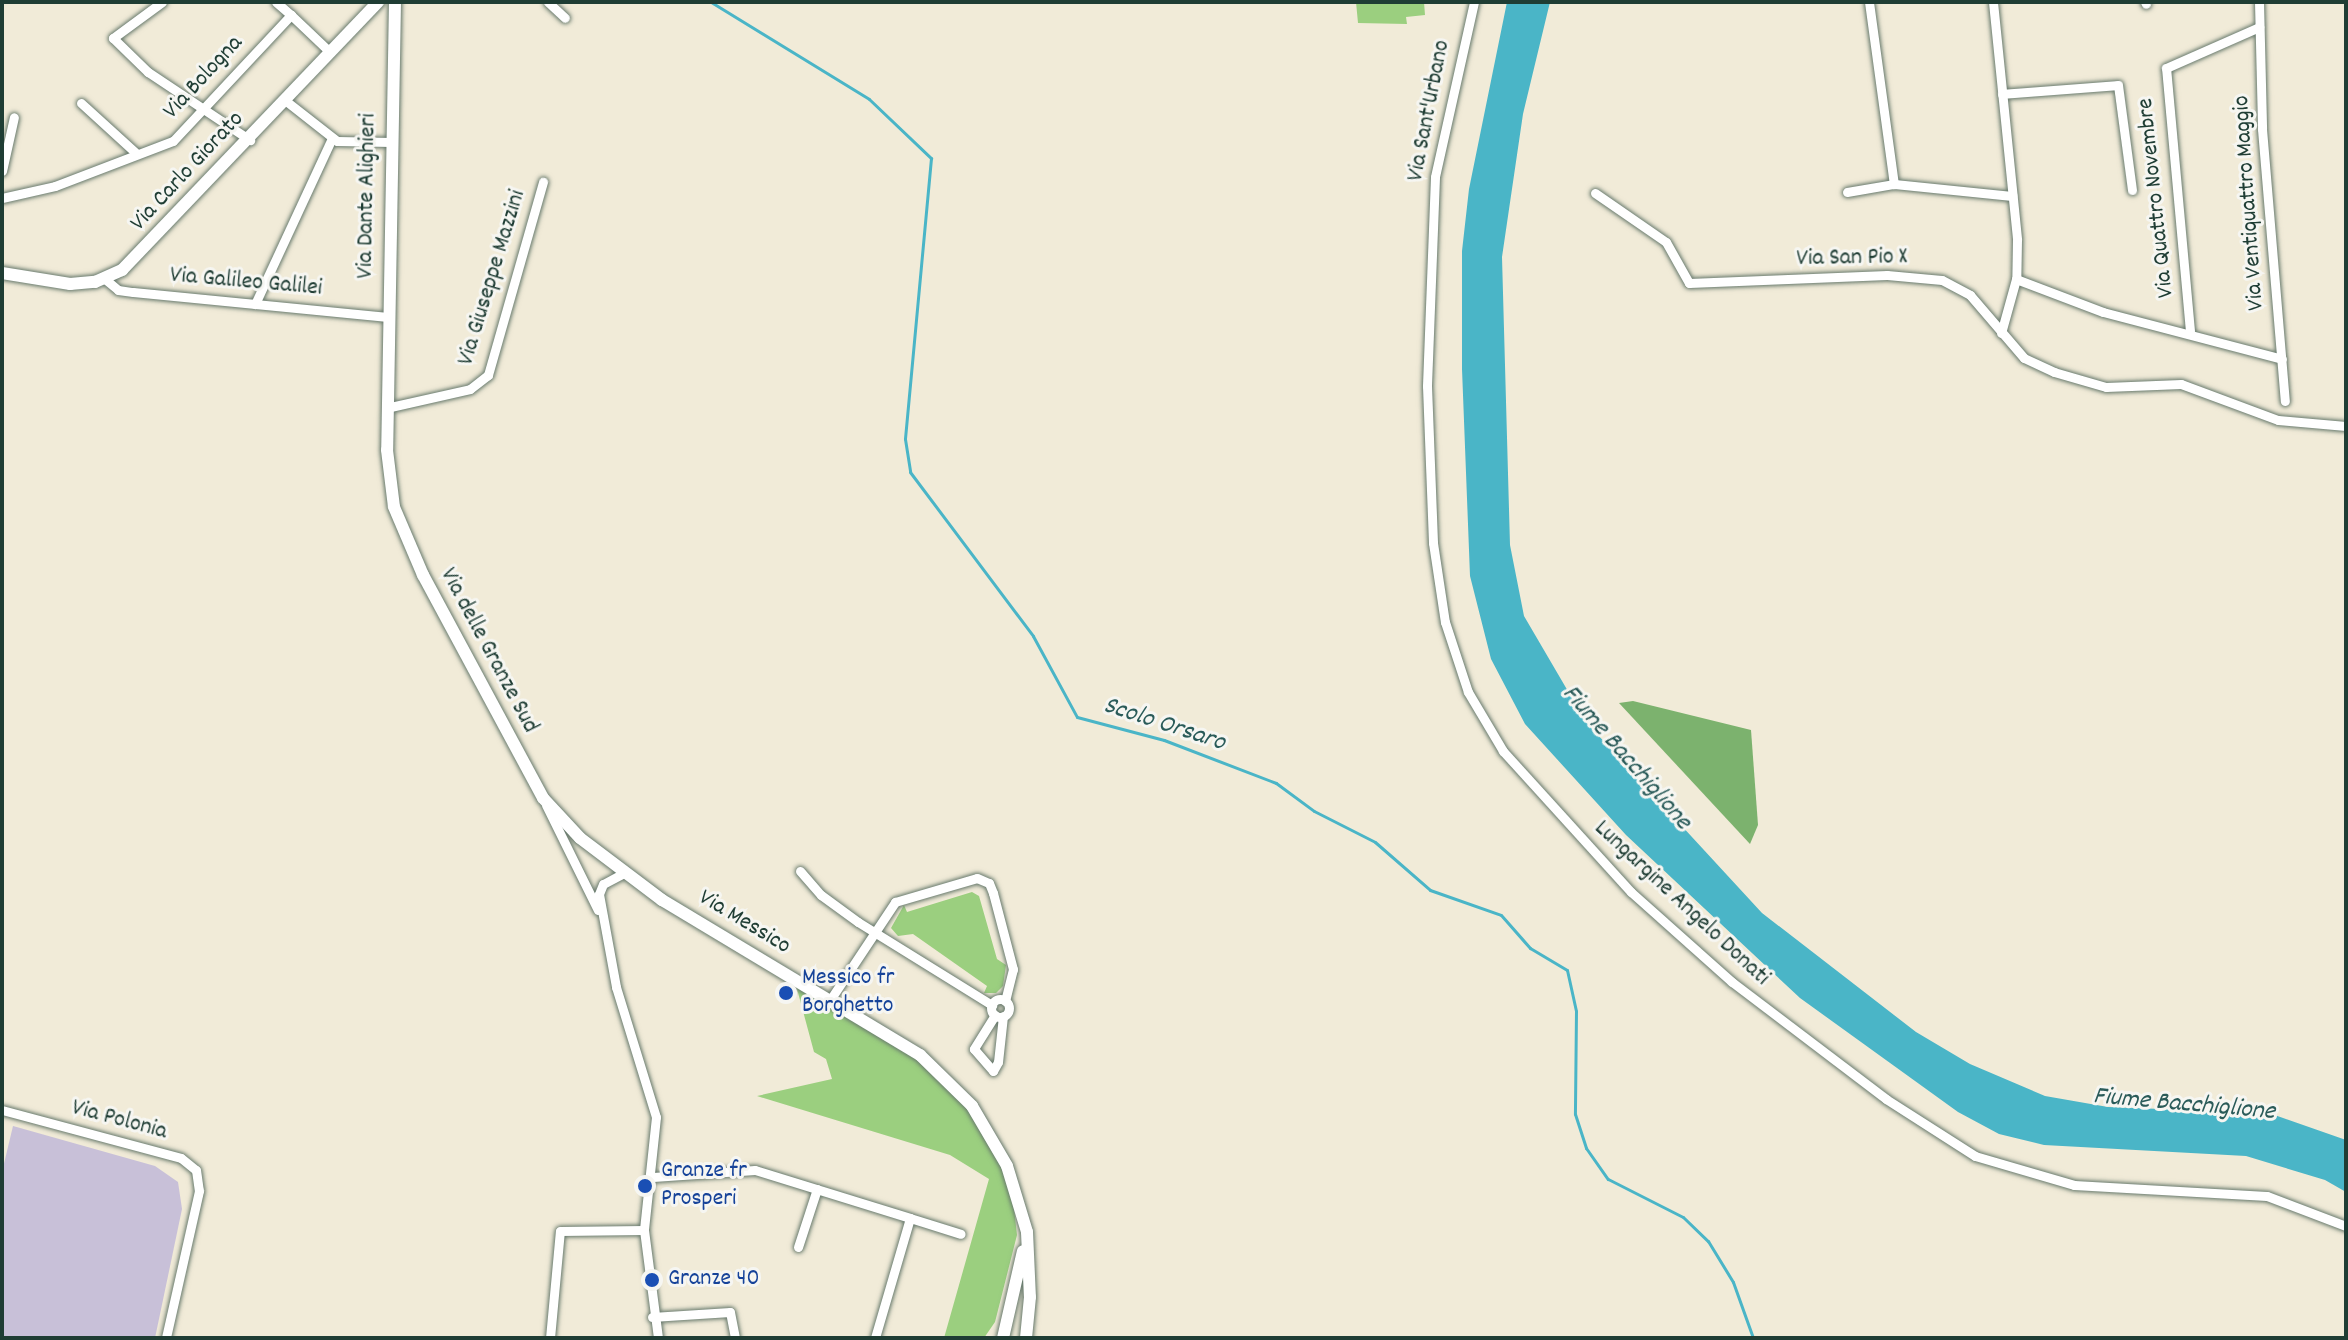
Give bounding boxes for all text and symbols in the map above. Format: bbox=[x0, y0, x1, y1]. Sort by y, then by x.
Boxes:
street label: Via Bologna bbox=[158, 30, 250, 126]
street label: Via Sant'Urbano bbox=[1402, 38, 1458, 184]
street label: Via Ventiquattro Maggio bbox=[2228, 94, 2272, 312]
street label: Via Quattro Novembre bbox=[2132, 97, 2182, 299]
street label: Via Carlo Giorato bbox=[125, 106, 251, 238]
street label: Via Dante Alighieri bbox=[352, 113, 384, 279]
street label: Via Giuseppe Mazzini bbox=[453, 187, 533, 369]
street label: Via San Pio X bbox=[1796, 244, 1908, 274]
street label: Via Galileo Galilei bbox=[169, 262, 323, 304]
street label: Via delle Granze Sud bbox=[432, 564, 544, 738]
water label: Fiume Bacchiglione bbox=[1554, 679, 1698, 837]
water label: Scolo Orsaro bbox=[1099, 691, 1229, 759]
street label: Lungargine Angelo Donati bbox=[1587, 815, 1775, 993]
street label: Via Messico bbox=[693, 884, 795, 962]
place label: Messico fr Borghetto bbox=[802, 965, 894, 1021]
marker: Messico fr Borghetto bbox=[777, 984, 795, 1002]
water label: Fiume Bacchiglione bbox=[2092, 1082, 2276, 1128]
street label: Via Polonia bbox=[68, 1094, 170, 1148]
place label: Granze fr Prosperi bbox=[661, 1158, 747, 1214]
marker: Granze fr Prosperi bbox=[636, 1177, 654, 1195]
place label: Granze 40 bbox=[668, 1266, 760, 1294]
marker: Granze 40 bbox=[643, 1271, 661, 1289]

